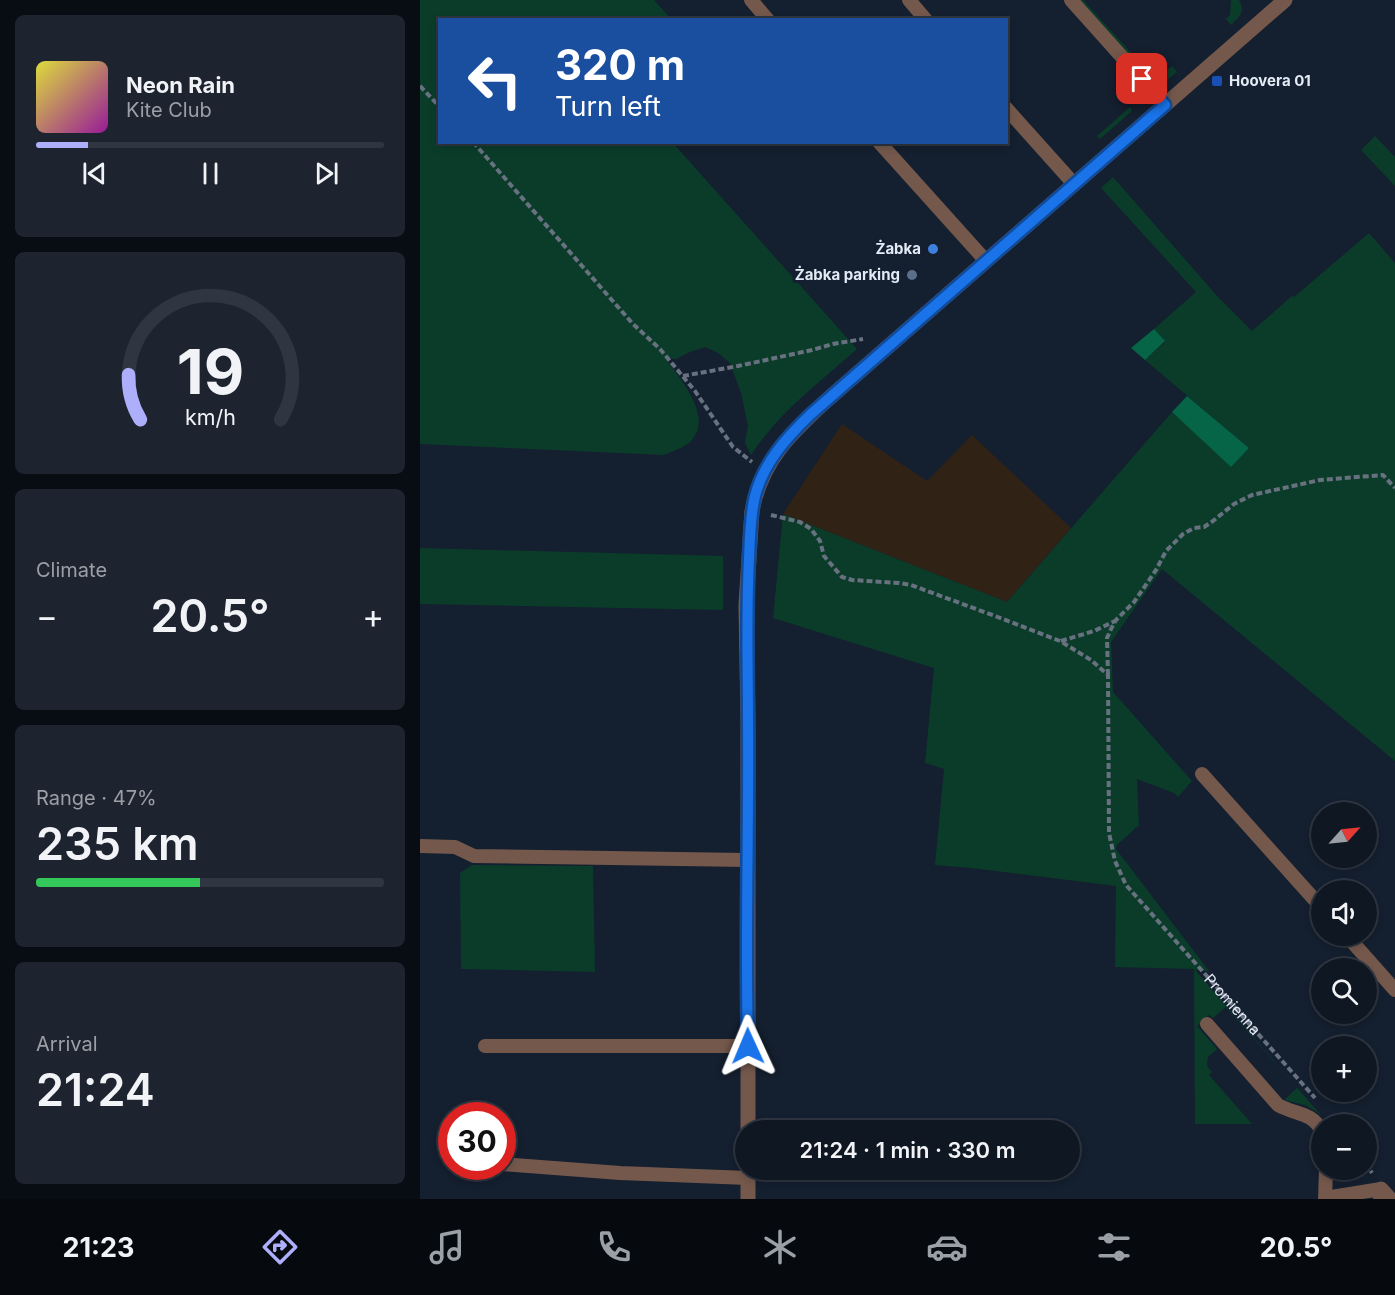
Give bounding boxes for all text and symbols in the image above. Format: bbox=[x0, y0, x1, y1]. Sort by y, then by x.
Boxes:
text: 320 m bbox=[555, 39, 685, 90]
icon: left bbox=[456, 42, 534, 120]
pin bbox=[1116, 53, 1167, 104]
icon: arrive bbox=[1125, 62, 1158, 95]
place label: Hoovera 01 bbox=[1229, 71, 1311, 90]
text: Neon Rain bbox=[126, 72, 235, 98]
marker: Hoovera 01 bbox=[1210, 74, 1224, 88]
text: Turn left bbox=[555, 90, 661, 123]
text: Kite Club bbox=[126, 98, 212, 122]
icon: previous bbox=[78, 157, 111, 190]
icon: pause bbox=[194, 157, 227, 190]
icon: next bbox=[310, 157, 343, 190]
place label: Żabka bbox=[875, 239, 921, 258]
marker: Żabka bbox=[926, 242, 940, 256]
place label: Żabka parking bbox=[795, 265, 900, 284]
marker: Żabka parking bbox=[905, 268, 919, 282]
text: 19 bbox=[176, 334, 244, 409]
text: km/h bbox=[185, 404, 235, 430]
text: Climate bbox=[36, 558, 107, 582]
text: 20.5° bbox=[150, 588, 270, 643]
text: − bbox=[36, 596, 58, 636]
text: + bbox=[362, 596, 384, 636]
text: Range · 47% bbox=[36, 786, 157, 810]
north arrow bbox=[1311, 802, 1377, 868]
map controls bbox=[1311, 802, 1377, 1180]
text: 235 km bbox=[36, 816, 198, 871]
button: sound bbox=[1311, 880, 1377, 946]
button: search bbox=[1311, 958, 1377, 1024]
street label: Promienna bbox=[1200, 970, 1265, 1039]
position arrow bbox=[716, 1014, 780, 1078]
text: Arrival bbox=[36, 1032, 98, 1056]
button: + bbox=[1311, 1036, 1377, 1102]
text: 21:24 bbox=[36, 1062, 155, 1117]
speed limit sign: 30 bbox=[438, 1102, 516, 1180]
button: − bbox=[1311, 1114, 1377, 1180]
text: 21:24 · 1 min · 330 m bbox=[800, 1137, 1015, 1163]
icon: directions bbox=[259, 1226, 301, 1268]
icon: music bbox=[426, 1226, 468, 1268]
icon: phone bbox=[593, 1226, 635, 1268]
icon: climate bbox=[759, 1226, 801, 1268]
icon: car bbox=[926, 1226, 968, 1268]
icon: filters bbox=[1093, 1226, 1135, 1268]
text: 21:23 bbox=[62, 1231, 134, 1264]
text: 20.5° bbox=[1260, 1231, 1333, 1264]

